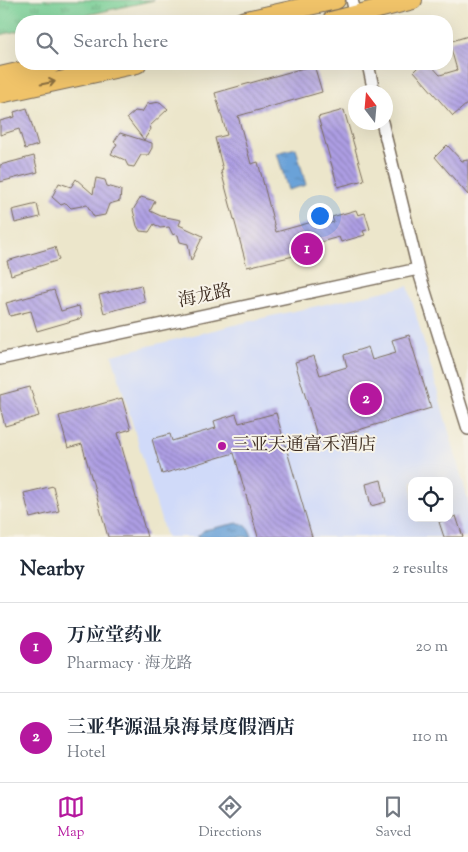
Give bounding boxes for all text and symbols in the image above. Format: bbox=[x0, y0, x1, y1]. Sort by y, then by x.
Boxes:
search box bbox=[15, 15, 453, 70]
icon: search bbox=[33, 29, 61, 57]
text: Search here bbox=[73, 29, 168, 56]
one-way arrow bbox=[39, 78, 55, 87]
north arrow bbox=[348, 85, 393, 130]
your location bbox=[307, 203, 333, 229]
pin: 1 bbox=[291, 230, 323, 268]
street label: 海龙路 bbox=[176, 279, 234, 315]
pin: 2 bbox=[350, 380, 382, 418]
place label: 三亚天通富禾酒店 bbox=[232, 433, 376, 459]
marker: 三亚天通富禾酒店 bbox=[216, 440, 228, 452]
map controls bbox=[408, 477, 453, 522]
button: locate bbox=[408, 477, 453, 522]
text: Nearby bbox=[20, 555, 85, 585]
text: 2 results bbox=[392, 558, 448, 581]
text: 万应堂药业 bbox=[67, 623, 162, 650]
text: 1 bbox=[33, 636, 39, 659]
text: 20 m bbox=[415, 636, 448, 659]
text: Pharmacy · 海龙路 bbox=[67, 653, 193, 676]
text: 三亚华源温泉海景度假酒店 bbox=[67, 715, 295, 742]
text: 2 bbox=[32, 726, 40, 749]
text: 110 m bbox=[412, 726, 448, 749]
text: Hotel bbox=[67, 742, 106, 765]
tab: Map bbox=[57, 793, 85, 843]
tab: Directions bbox=[198, 793, 262, 843]
tab: Saved bbox=[375, 793, 411, 843]

